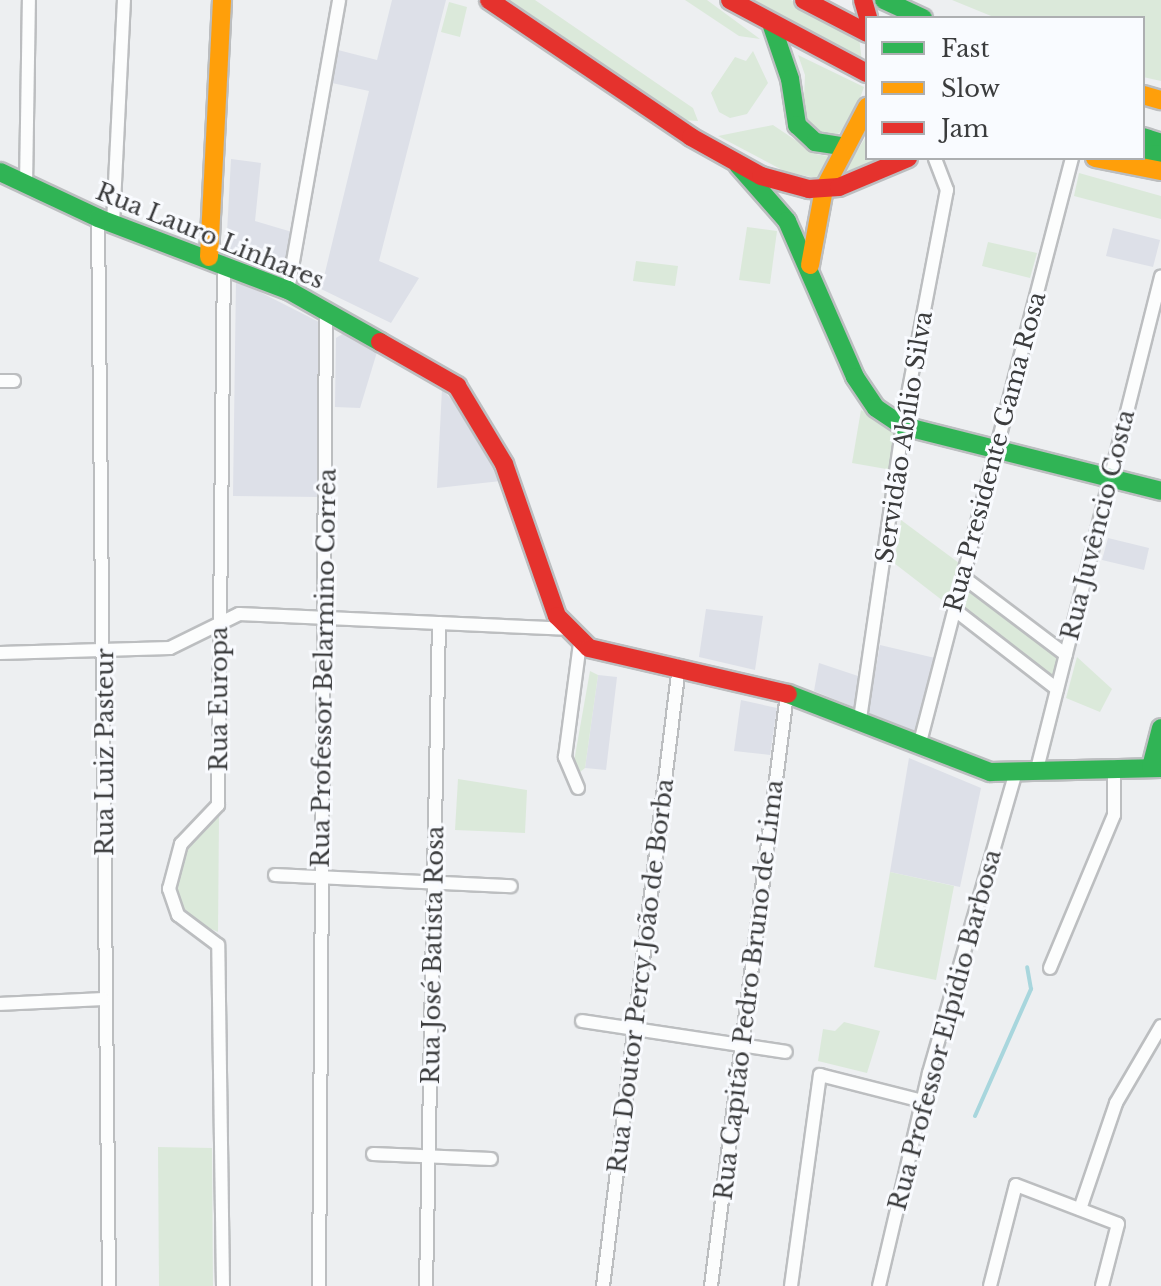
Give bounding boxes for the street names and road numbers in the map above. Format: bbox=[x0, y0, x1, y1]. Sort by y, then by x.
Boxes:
street label: Rua Lauro Linhares bbox=[92, 177, 328, 295]
street label: Rua Presidente Gama Rosa bbox=[938, 289, 1052, 615]
street label: Servidão Abílio Silva bbox=[870, 309, 938, 565]
street label: Rua Juvêncio Costa bbox=[1055, 407, 1141, 643]
street label: Rua Professor Belarmino Corrêa bbox=[306, 468, 342, 868]
street label: Rua Europa bbox=[205, 626, 233, 772]
street label: Rua Luiz Pasteur bbox=[91, 648, 119, 856]
street label: Rua Doutor Percy João de Borba bbox=[602, 776, 680, 1176]
street label: Rua Capitão Pedro Bruno de Lima bbox=[709, 778, 789, 1202]
street label: Rua José Batista Rosa bbox=[416, 825, 450, 1085]
street label: Rua Professor Elpídio Barbosa bbox=[883, 846, 1007, 1214]

